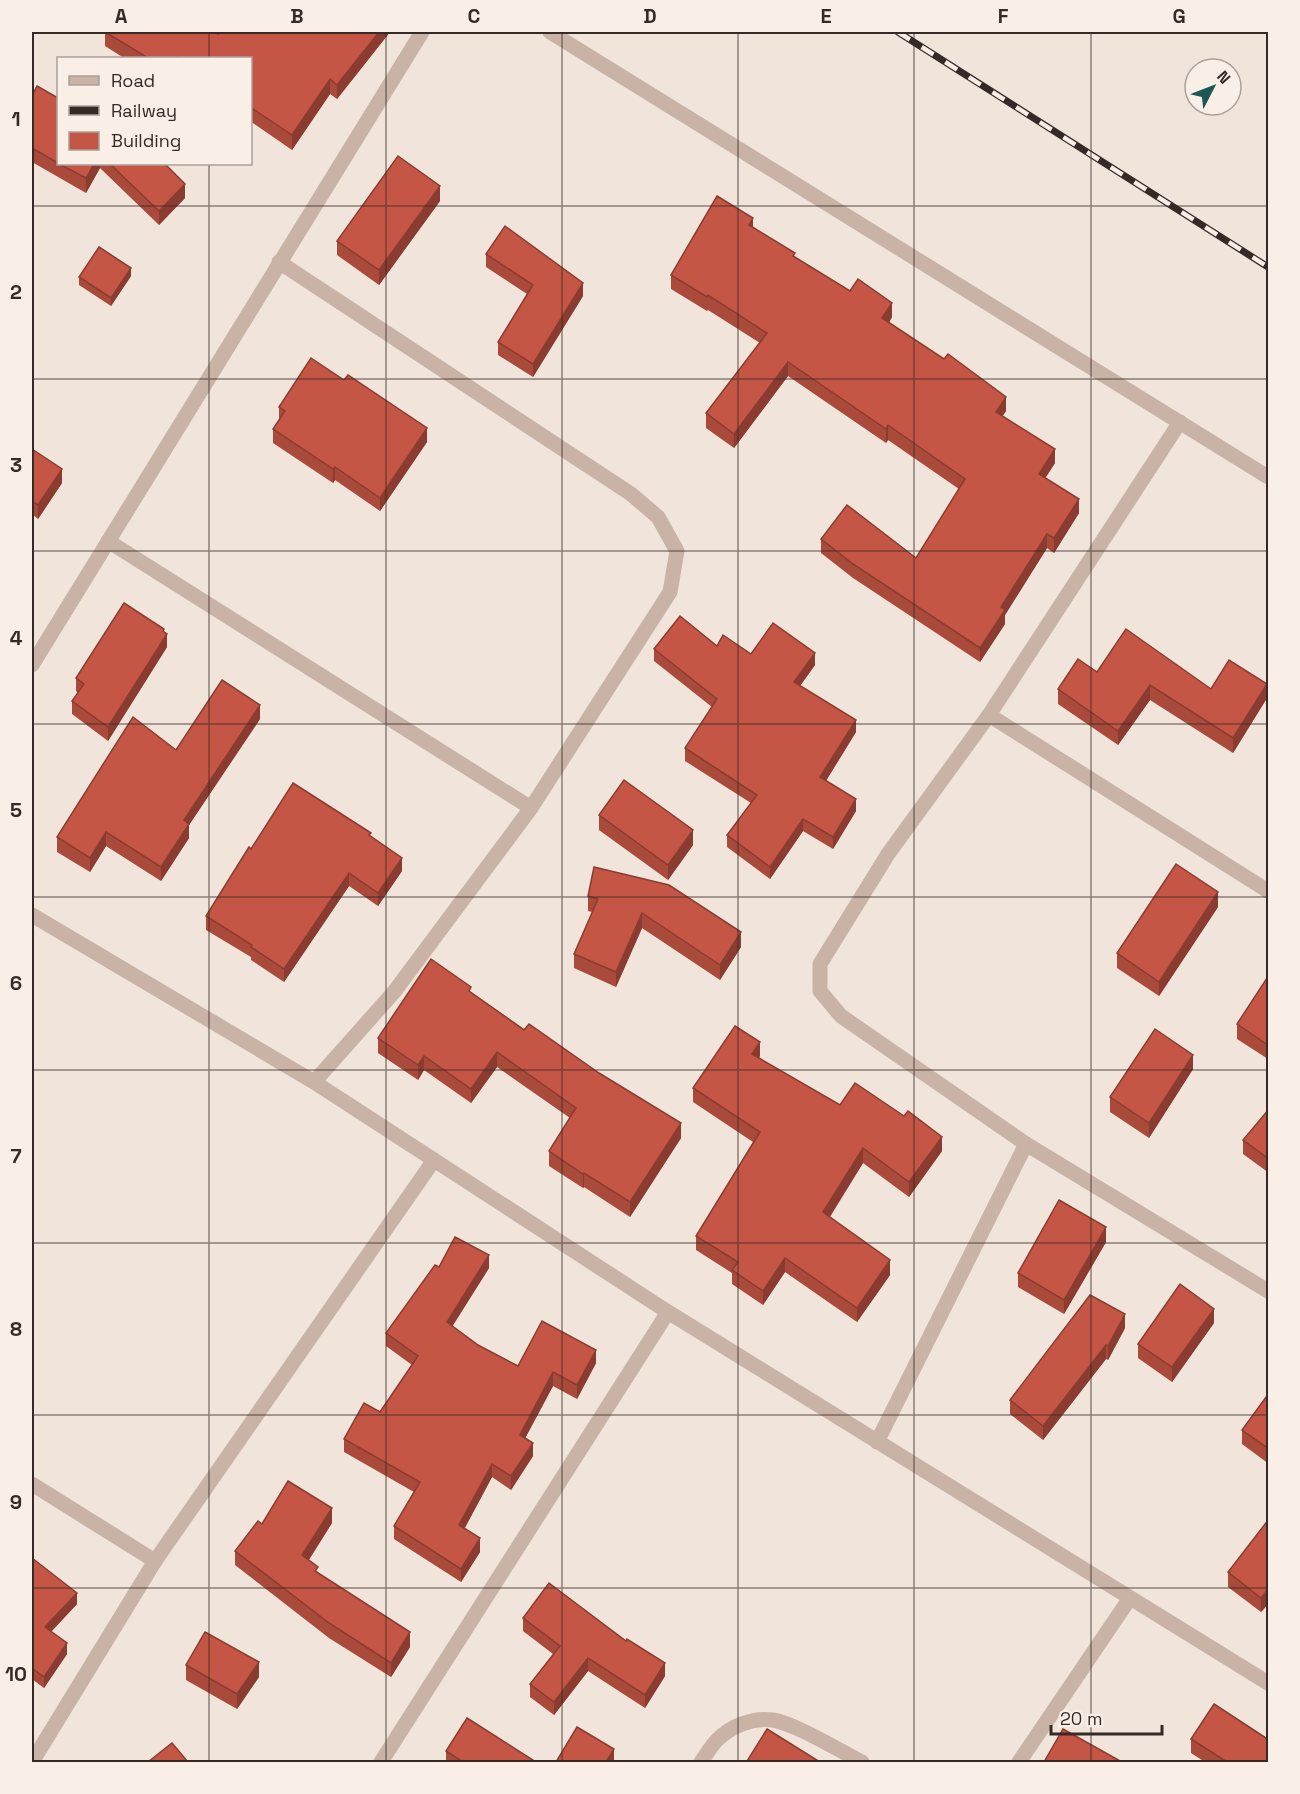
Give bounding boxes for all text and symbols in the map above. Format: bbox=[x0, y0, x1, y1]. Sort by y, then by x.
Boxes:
text: A bbox=[115, 3, 128, 29]
text: B bbox=[290, 3, 304, 29]
text: C bbox=[468, 3, 481, 29]
text: D bbox=[643, 3, 657, 29]
text: E bbox=[820, 3, 832, 29]
text: F bbox=[998, 3, 1009, 29]
text: G bbox=[1172, 3, 1186, 29]
legend bbox=[57, 57, 252, 165]
north arrow bbox=[1183, 57, 1243, 117]
text: N bbox=[1212, 66, 1235, 88]
text: Road bbox=[111, 69, 155, 92]
text: Railway bbox=[111, 99, 177, 122]
text: 1 bbox=[11, 106, 21, 132]
text: Building bbox=[111, 129, 181, 152]
text: 2 bbox=[10, 279, 22, 305]
text: 3 bbox=[10, 452, 22, 478]
text: 4 bbox=[10, 625, 23, 651]
text: 5 bbox=[10, 797, 22, 823]
text: 6 bbox=[10, 970, 22, 996]
text: 7 bbox=[10, 1143, 22, 1169]
text: 8 bbox=[10, 1316, 22, 1342]
text: 9 bbox=[10, 1489, 22, 1515]
text: 10 bbox=[5, 1661, 27, 1687]
scale bar bbox=[1051, 1698, 1162, 1736]
text: 20 m bbox=[1060, 1707, 1103, 1730]

